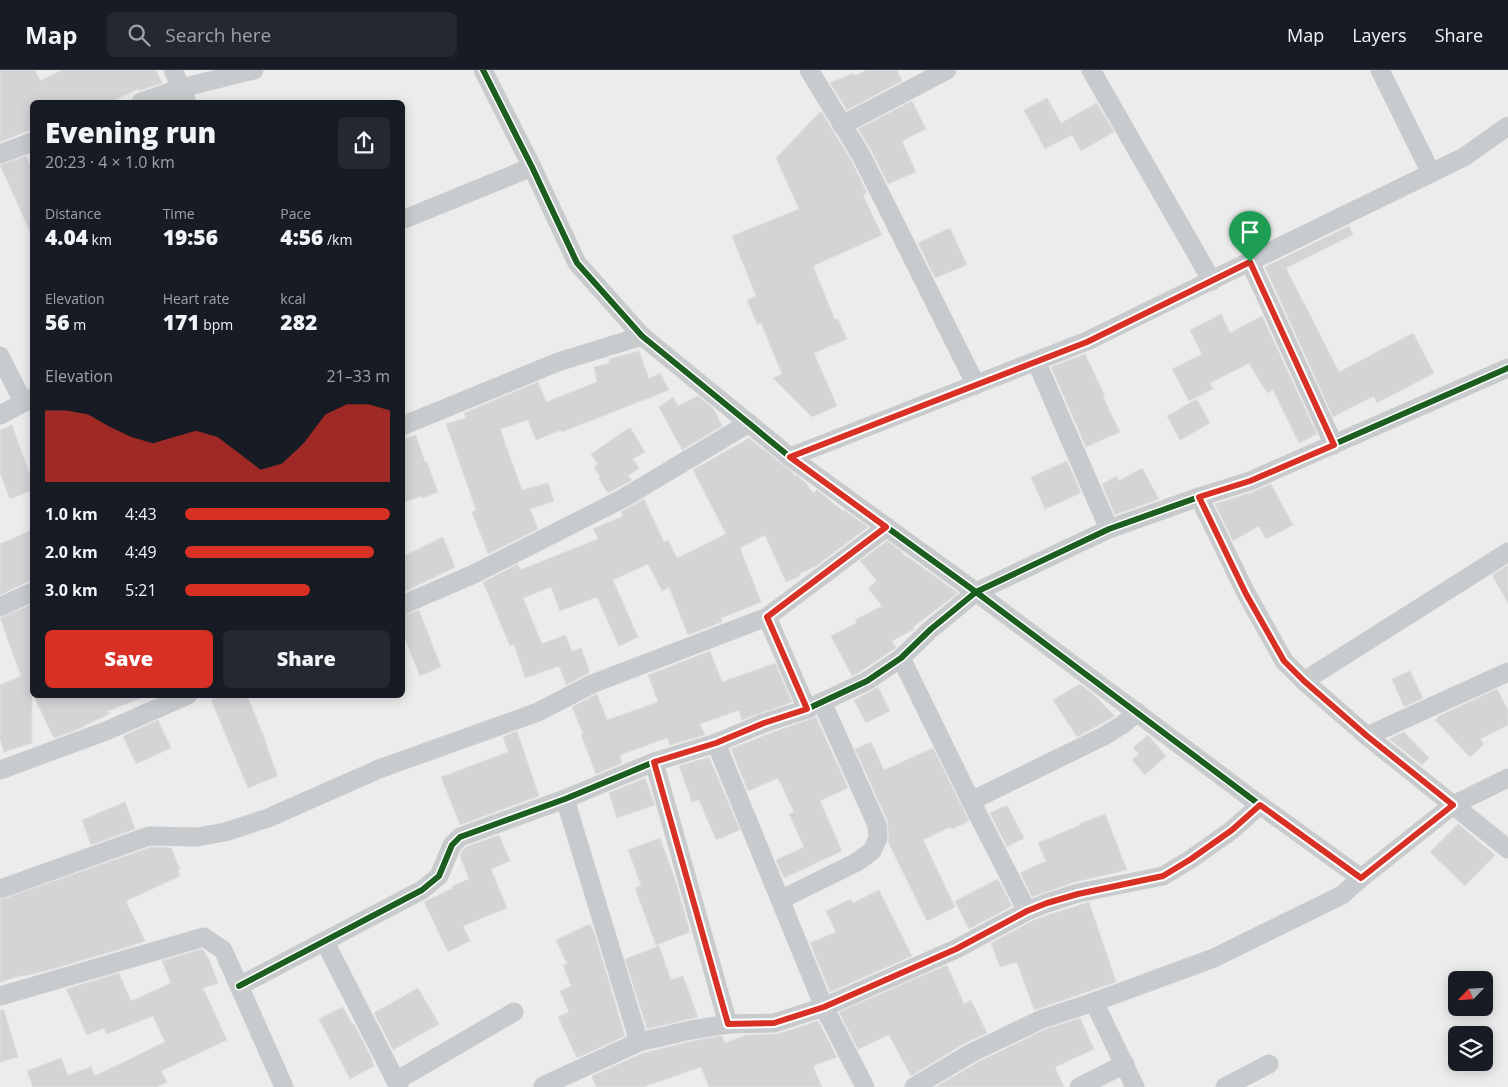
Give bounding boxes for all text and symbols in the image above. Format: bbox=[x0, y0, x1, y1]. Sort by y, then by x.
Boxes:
search box bbox=[107, 12, 457, 57]
text: Map bbox=[25, 18, 77, 51]
icon: search bbox=[125, 21, 153, 49]
text: Search here bbox=[165, 22, 271, 48]
text: Map bbox=[1287, 23, 1324, 47]
text: Layers bbox=[1352, 23, 1407, 47]
text: Share bbox=[1435, 23, 1483, 47]
text: Evening run bbox=[45, 113, 216, 151]
button: share bbox=[338, 117, 390, 169]
text: 20:23 · 4 × 1.0 km bbox=[45, 151, 175, 173]
text: Distance bbox=[45, 204, 101, 223]
text: Time bbox=[163, 204, 195, 223]
text: Pace bbox=[280, 204, 311, 223]
pin bbox=[1229, 211, 1271, 262]
icon: arrive bbox=[1236, 218, 1264, 246]
text: 4.04 bbox=[45, 223, 88, 251]
text: 19:56 bbox=[163, 223, 218, 251]
text: 4:56 bbox=[280, 223, 323, 251]
text: km bbox=[88, 230, 112, 249]
text: /km bbox=[323, 230, 352, 249]
text: Elevation bbox=[45, 289, 104, 308]
text: Heart rate bbox=[163, 289, 229, 308]
text: kcal bbox=[280, 289, 306, 308]
text: 56 bbox=[45, 308, 70, 336]
text: 171 bbox=[163, 308, 200, 336]
text: 282 bbox=[280, 308, 317, 336]
text: m bbox=[70, 315, 86, 334]
text: bpm bbox=[200, 315, 233, 334]
text: Elevation bbox=[45, 365, 113, 387]
text: 21–33 m bbox=[326, 365, 390, 387]
text: 1.0 km bbox=[45, 503, 98, 525]
text: 4:43 bbox=[125, 503, 157, 525]
text: 2.0 km bbox=[45, 541, 98, 563]
text: 4:49 bbox=[125, 541, 157, 563]
text: 3.0 km bbox=[45, 579, 98, 601]
text: 5:21 bbox=[125, 579, 157, 601]
button: Save bbox=[45, 630, 213, 688]
button: Share bbox=[223, 630, 390, 688]
north arrow bbox=[1448, 971, 1492, 1016]
map controls bbox=[1448, 971, 1493, 1071]
button: layers bbox=[1448, 1026, 1493, 1071]

